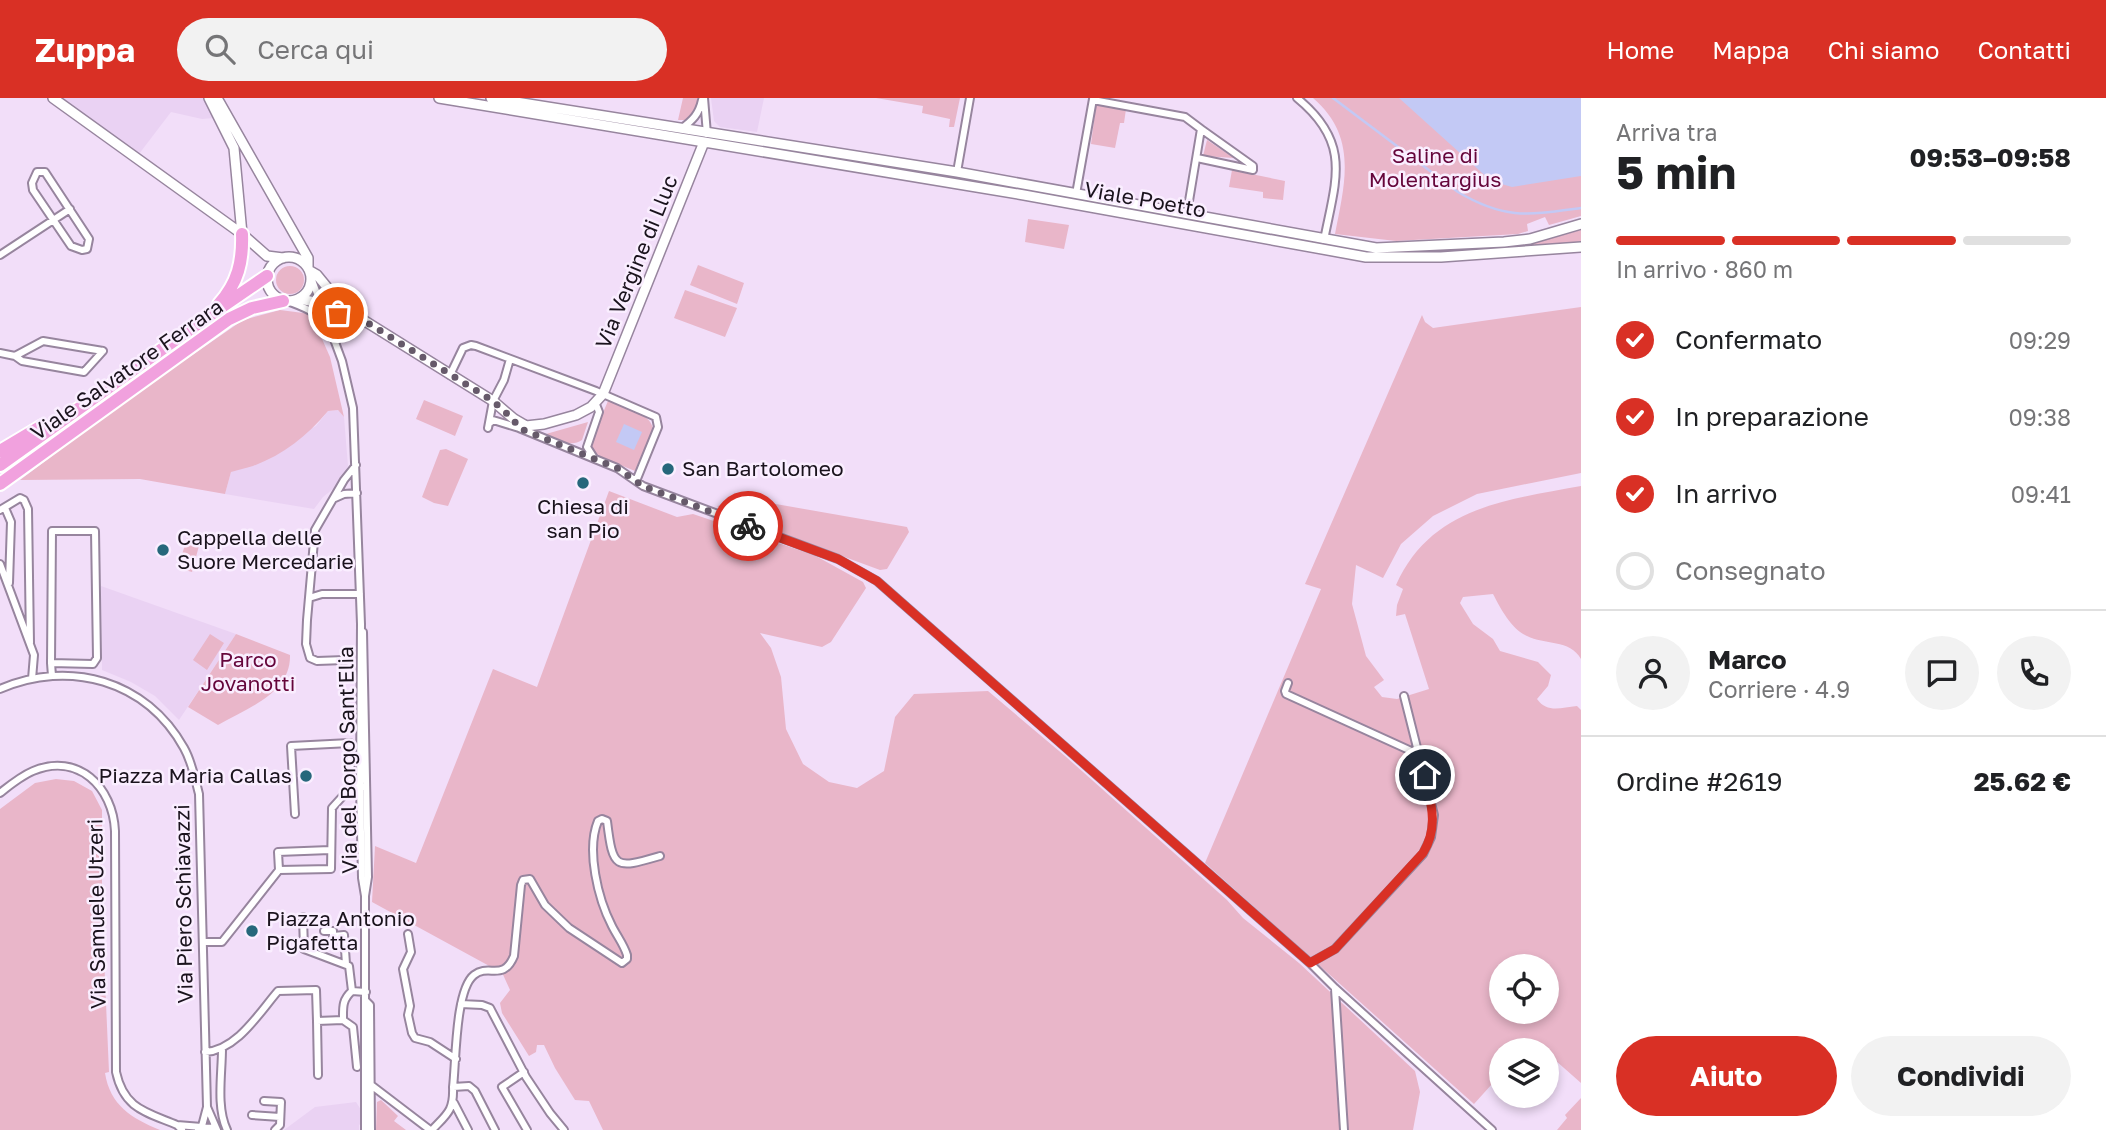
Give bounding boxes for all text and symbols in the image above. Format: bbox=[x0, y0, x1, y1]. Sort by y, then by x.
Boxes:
search box bbox=[177, 18, 667, 81]
text: Zuppa bbox=[35, 30, 135, 69]
icon: search bbox=[201, 30, 239, 68]
text: Cerca qui bbox=[257, 34, 374, 65]
text: Home bbox=[1606, 35, 1674, 64]
text: Mappa bbox=[1712, 35, 1790, 64]
text: Chi siamo bbox=[1828, 35, 1939, 64]
text: Contatti bbox=[1977, 35, 2071, 64]
text: Arriva tra bbox=[1616, 118, 1717, 146]
park label: Saline di Molentargius bbox=[1369, 142, 1501, 192]
text: 09:53–09:58 bbox=[1910, 142, 2071, 173]
text: 5 min bbox=[1616, 144, 1736, 199]
street label: Via Vergine di Lluc bbox=[589, 171, 683, 352]
street label: Viale Poetto bbox=[1082, 176, 1208, 222]
text: In arrivo · 860 m bbox=[1616, 255, 1793, 283]
pin bbox=[308, 283, 368, 343]
street label: Viale Salvatore Ferrara bbox=[25, 293, 228, 445]
icon: bag bbox=[319, 294, 357, 332]
icon: check bbox=[1616, 321, 1654, 359]
text: Confermato bbox=[1675, 324, 1822, 355]
text: 09:29 bbox=[2009, 326, 2071, 354]
icon: check bbox=[1616, 398, 1654, 436]
text: In preparazione bbox=[1675, 401, 1869, 432]
text: 09:38 bbox=[2008, 403, 2071, 431]
place label: San Bartolomeo bbox=[682, 455, 844, 481]
marker: San Bartolomeo bbox=[660, 461, 676, 477]
marker: Chiesa di san Pio bbox=[575, 475, 591, 491]
icon: check bbox=[1616, 475, 1654, 513]
text: In arrivo bbox=[1675, 478, 1777, 509]
text: 09:41 bbox=[2011, 480, 2071, 508]
courier bbox=[713, 491, 783, 561]
place label: Chiesa di san Pio bbox=[537, 493, 629, 543]
icon: bike bbox=[729, 507, 767, 545]
place label: Cappella delle Suore Mercedarie bbox=[177, 524, 354, 574]
marker: Cappella delle Suore Mercedarie bbox=[155, 542, 171, 558]
text: Consegnato bbox=[1675, 555, 1826, 586]
button: person bbox=[1616, 636, 1690, 710]
button: chat bbox=[1905, 636, 1979, 710]
button: phone bbox=[1997, 636, 2071, 710]
text: Marco bbox=[1708, 644, 1787, 675]
park label: Parco Jovanotti bbox=[201, 646, 295, 696]
street label: Via del Borgo Sant'Elia bbox=[332, 646, 362, 874]
text: Corriere · 4.9 bbox=[1708, 675, 1850, 703]
pin bbox=[1395, 745, 1455, 805]
icon: home bbox=[1406, 756, 1444, 794]
place label: Piazza Maria Callas bbox=[99, 762, 292, 788]
text: Ordine #2619 bbox=[1616, 766, 1782, 797]
text: 25.62 € bbox=[1974, 766, 2071, 797]
marker: Piazza Maria Callas bbox=[298, 768, 314, 784]
street label: Via Piero Schiavazzi bbox=[168, 804, 198, 1004]
street label: Via Samuele Utzeri bbox=[81, 819, 111, 1009]
place label: Piazza Antonio Pigafetta bbox=[266, 905, 415, 955]
marker: Piazza Antonio Pigafetta bbox=[244, 923, 260, 939]
map controls bbox=[1489, 954, 1559, 1108]
button: locate bbox=[1489, 954, 1559, 1024]
button: Aiuto bbox=[1616, 1036, 1837, 1116]
button: Condividi bbox=[1851, 1036, 2071, 1116]
button: layers bbox=[1489, 1038, 1559, 1108]

